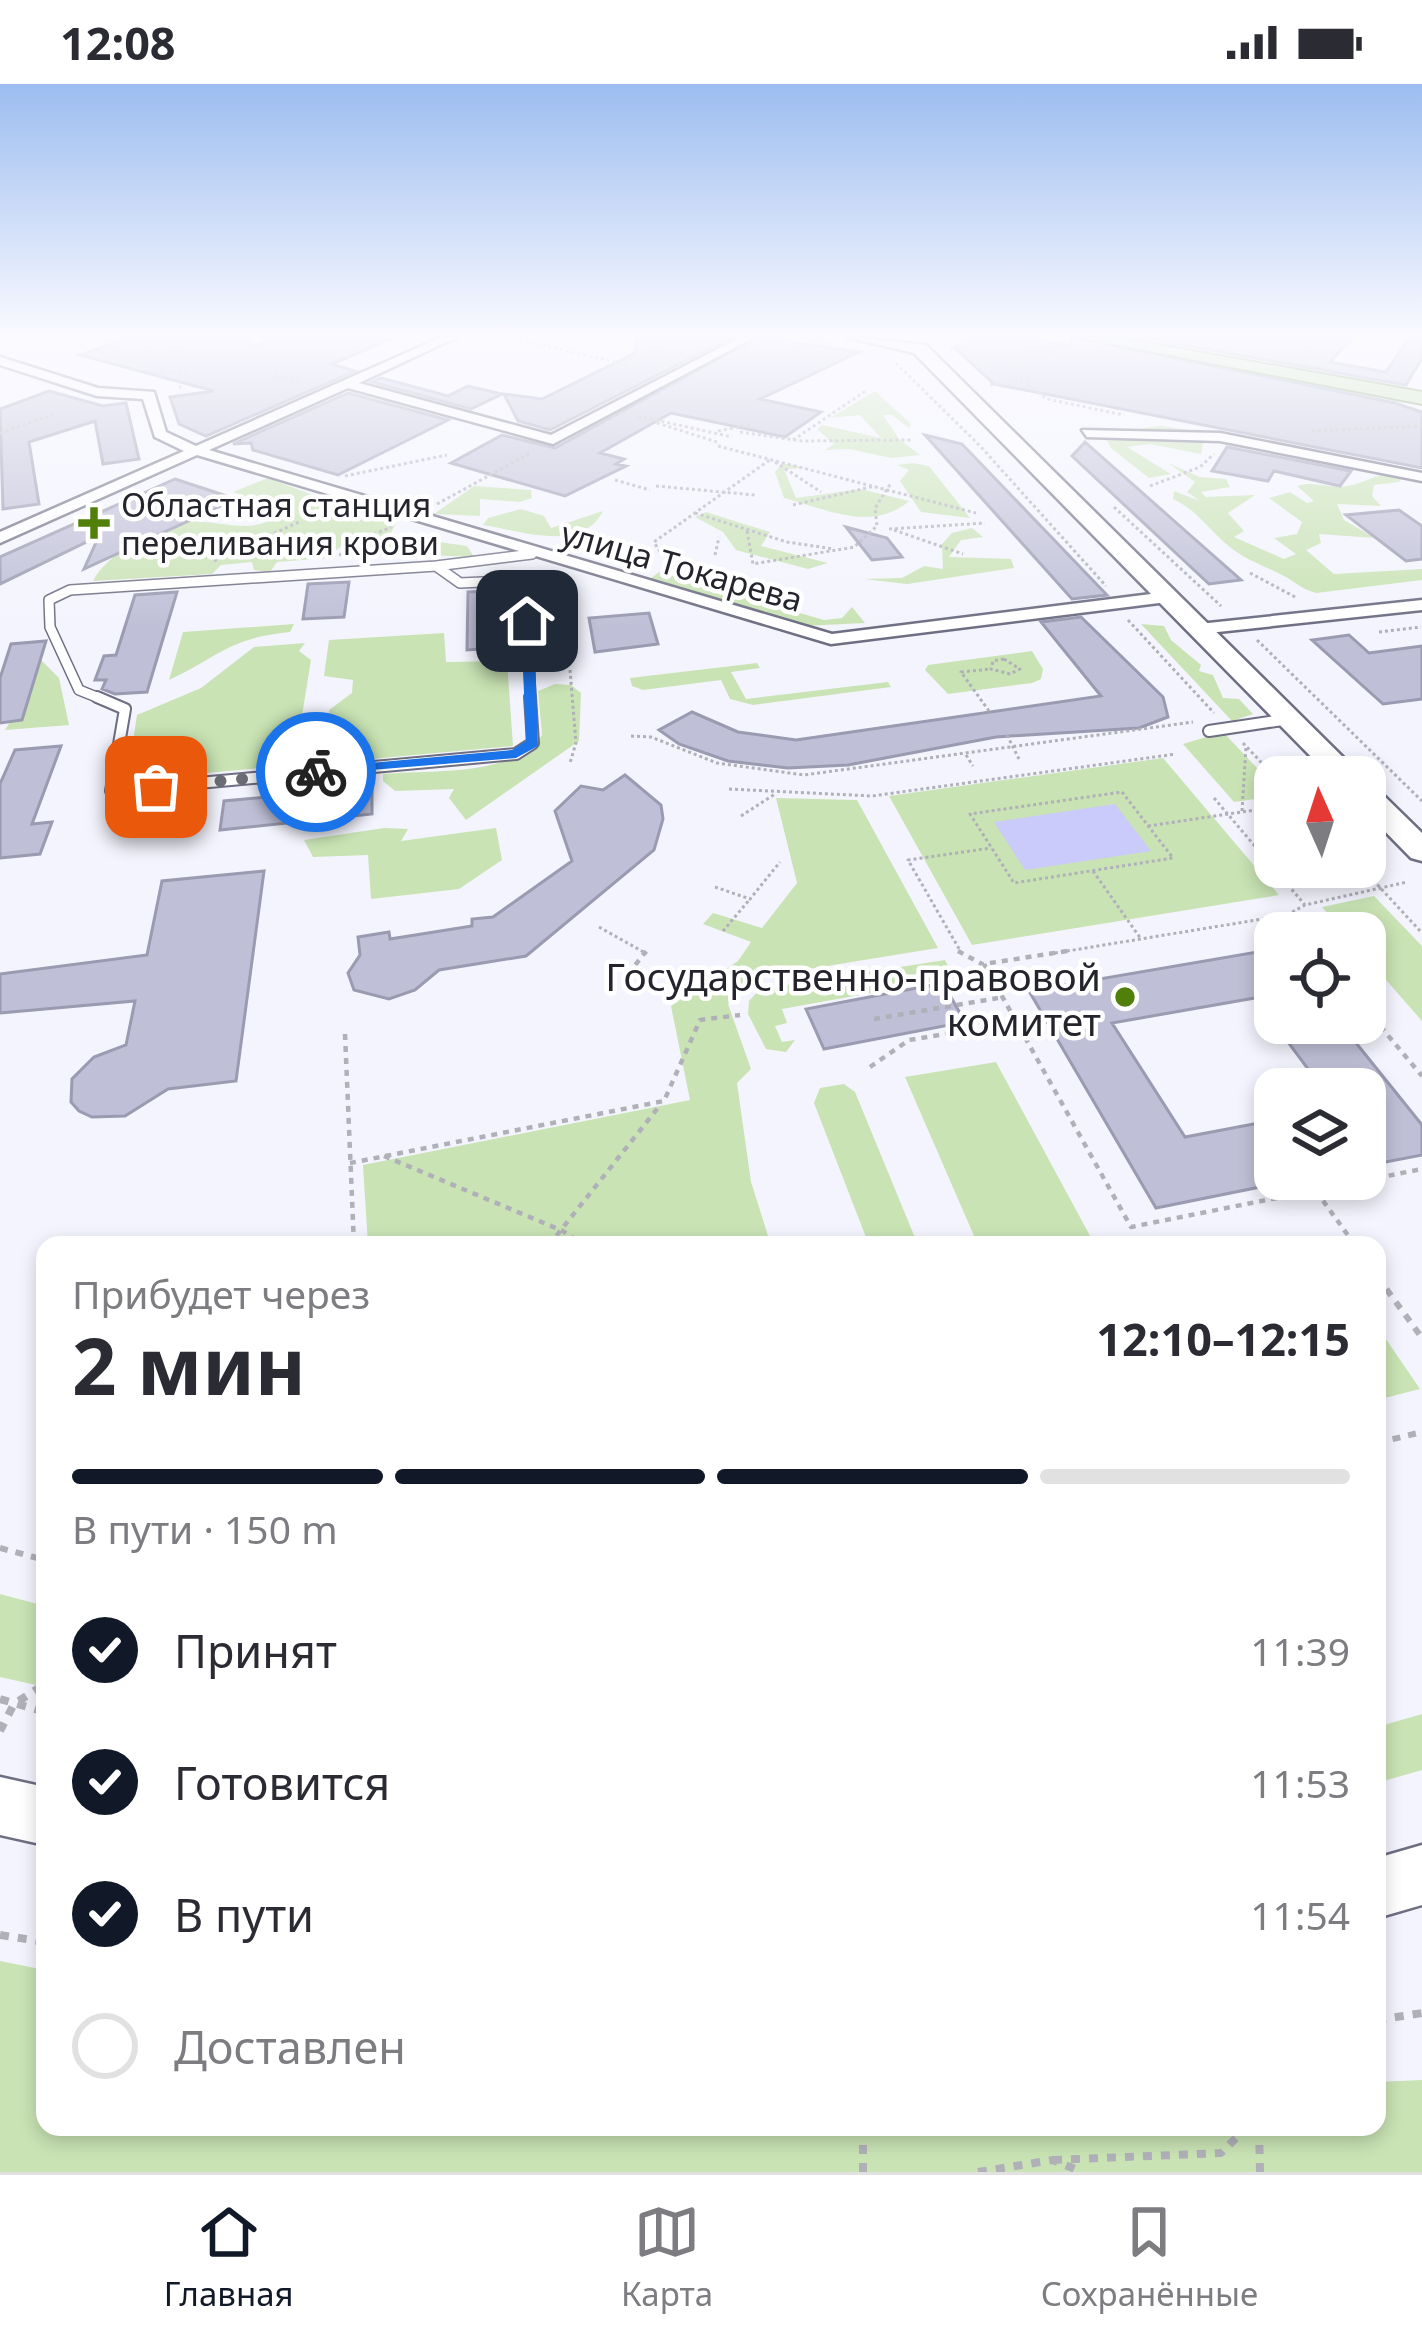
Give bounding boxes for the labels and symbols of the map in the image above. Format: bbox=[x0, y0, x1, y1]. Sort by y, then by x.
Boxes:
place label: Областная станция переливания крови bbox=[121, 482, 439, 565]
marker: Областная станция переливания крови bbox=[78, 507, 110, 539]
street label: улица Токарева bbox=[556, 510, 808, 622]
pin bbox=[476, 570, 578, 672]
courier bbox=[256, 712, 376, 832]
pin bbox=[105, 736, 207, 838]
north arrow bbox=[1254, 756, 1386, 888]
place label: Государственно-правовой комитет bbox=[605, 949, 1101, 1047]
marker: Государственно-правовой комитет bbox=[1112, 984, 1138, 1010]

